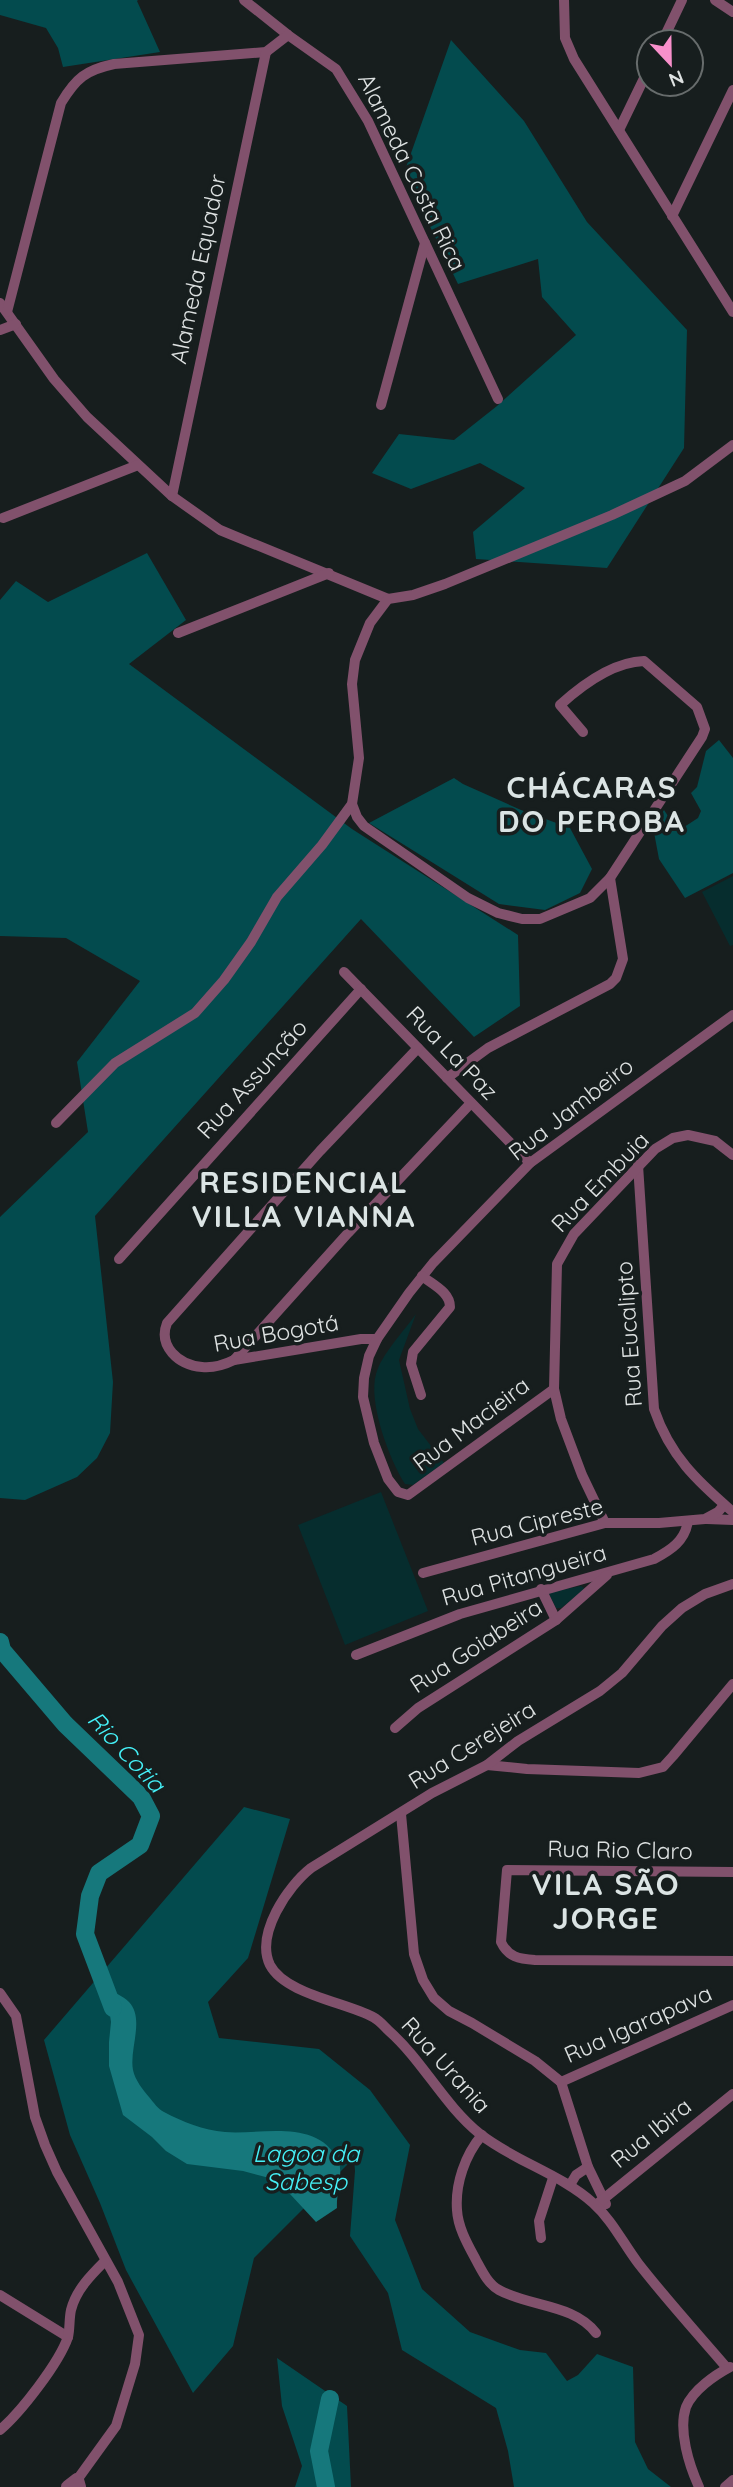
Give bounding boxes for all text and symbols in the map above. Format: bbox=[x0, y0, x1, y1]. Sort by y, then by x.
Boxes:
north arrow bbox=[635, 28, 705, 98]
text: N bbox=[665, 65, 687, 93]
street label: Alameda Costa Rica bbox=[352, 68, 473, 275]
street label: Alameda Equador bbox=[163, 171, 232, 366]
district label: CHÁCARAS DO PEROBA bbox=[498, 768, 686, 840]
street label: Rua La Paz bbox=[400, 1000, 504, 1106]
street label: Rua Assunção bbox=[190, 1013, 313, 1145]
street label: Rua Jambeiro bbox=[502, 1051, 639, 1166]
street label: Rua Embuia bbox=[545, 1125, 655, 1238]
district label: RESIDENCIAL VILLA VIANNA bbox=[192, 1163, 416, 1235]
street label: Rua Eucalipto bbox=[609, 1260, 648, 1408]
street label: Rua Bogotá bbox=[211, 1307, 341, 1358]
street label: Rua Macieira bbox=[407, 1370, 535, 1477]
street label: Rua Cipreste bbox=[468, 1491, 606, 1552]
street label: Rua Pitangueira bbox=[438, 1537, 609, 1612]
street label: Rua Goiabeira bbox=[404, 1592, 547, 1699]
street label: Rua Cerejeira bbox=[403, 1694, 541, 1795]
water label: Rio Cotia bbox=[82, 1704, 173, 1799]
street label: Rua Rio Claro bbox=[547, 1834, 693, 1865]
district label: VILA SÃO JORGE bbox=[532, 1865, 680, 1937]
street label: Rua Igarapava bbox=[559, 1978, 716, 2069]
street label: Rua Urania bbox=[396, 2011, 497, 2119]
street label: Rua Ibira bbox=[604, 2091, 697, 2174]
water label: Lagoa da Sabesp bbox=[253, 2138, 361, 2196]

